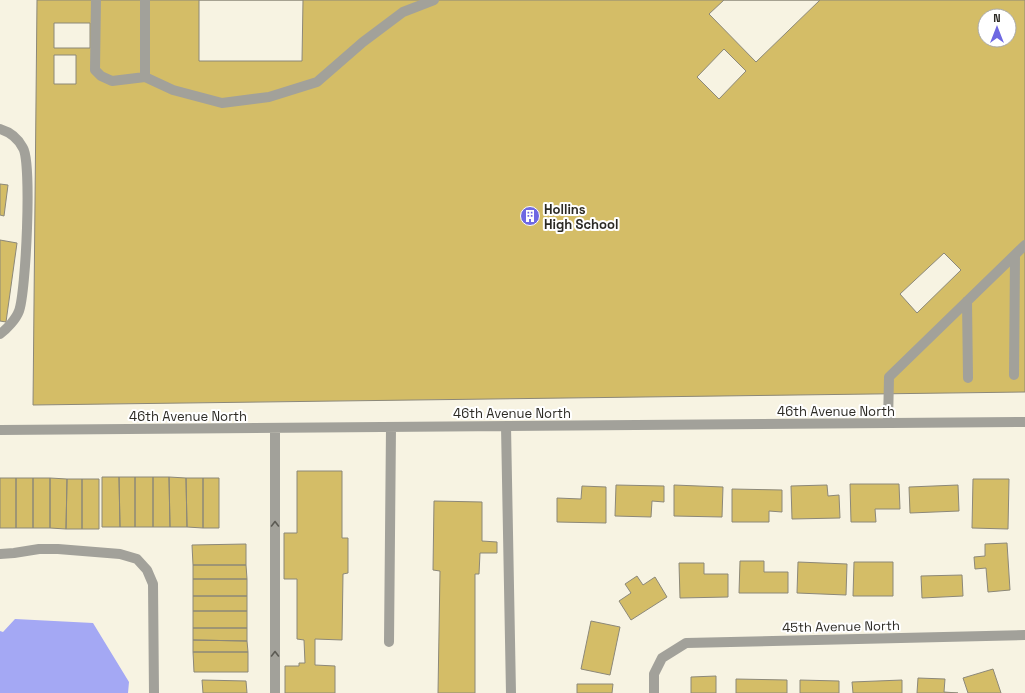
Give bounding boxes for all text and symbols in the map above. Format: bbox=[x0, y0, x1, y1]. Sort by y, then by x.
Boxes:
north arrow bbox=[977, 8, 1017, 48]
text: N bbox=[993, 11, 1001, 25]
place label: Hollins High School bbox=[544, 201, 618, 233]
building icon: Hollins High School bbox=[519, 205, 541, 227]
street label: 46th Avenue North bbox=[777, 403, 895, 420]
street label: 46th Avenue North bbox=[453, 405, 571, 422]
street label: 46th Avenue North bbox=[129, 408, 247, 425]
one-way arrow bbox=[271, 521, 279, 527]
street label: 45th Avenue North bbox=[782, 617, 900, 636]
one-way arrow bbox=[271, 651, 279, 657]

